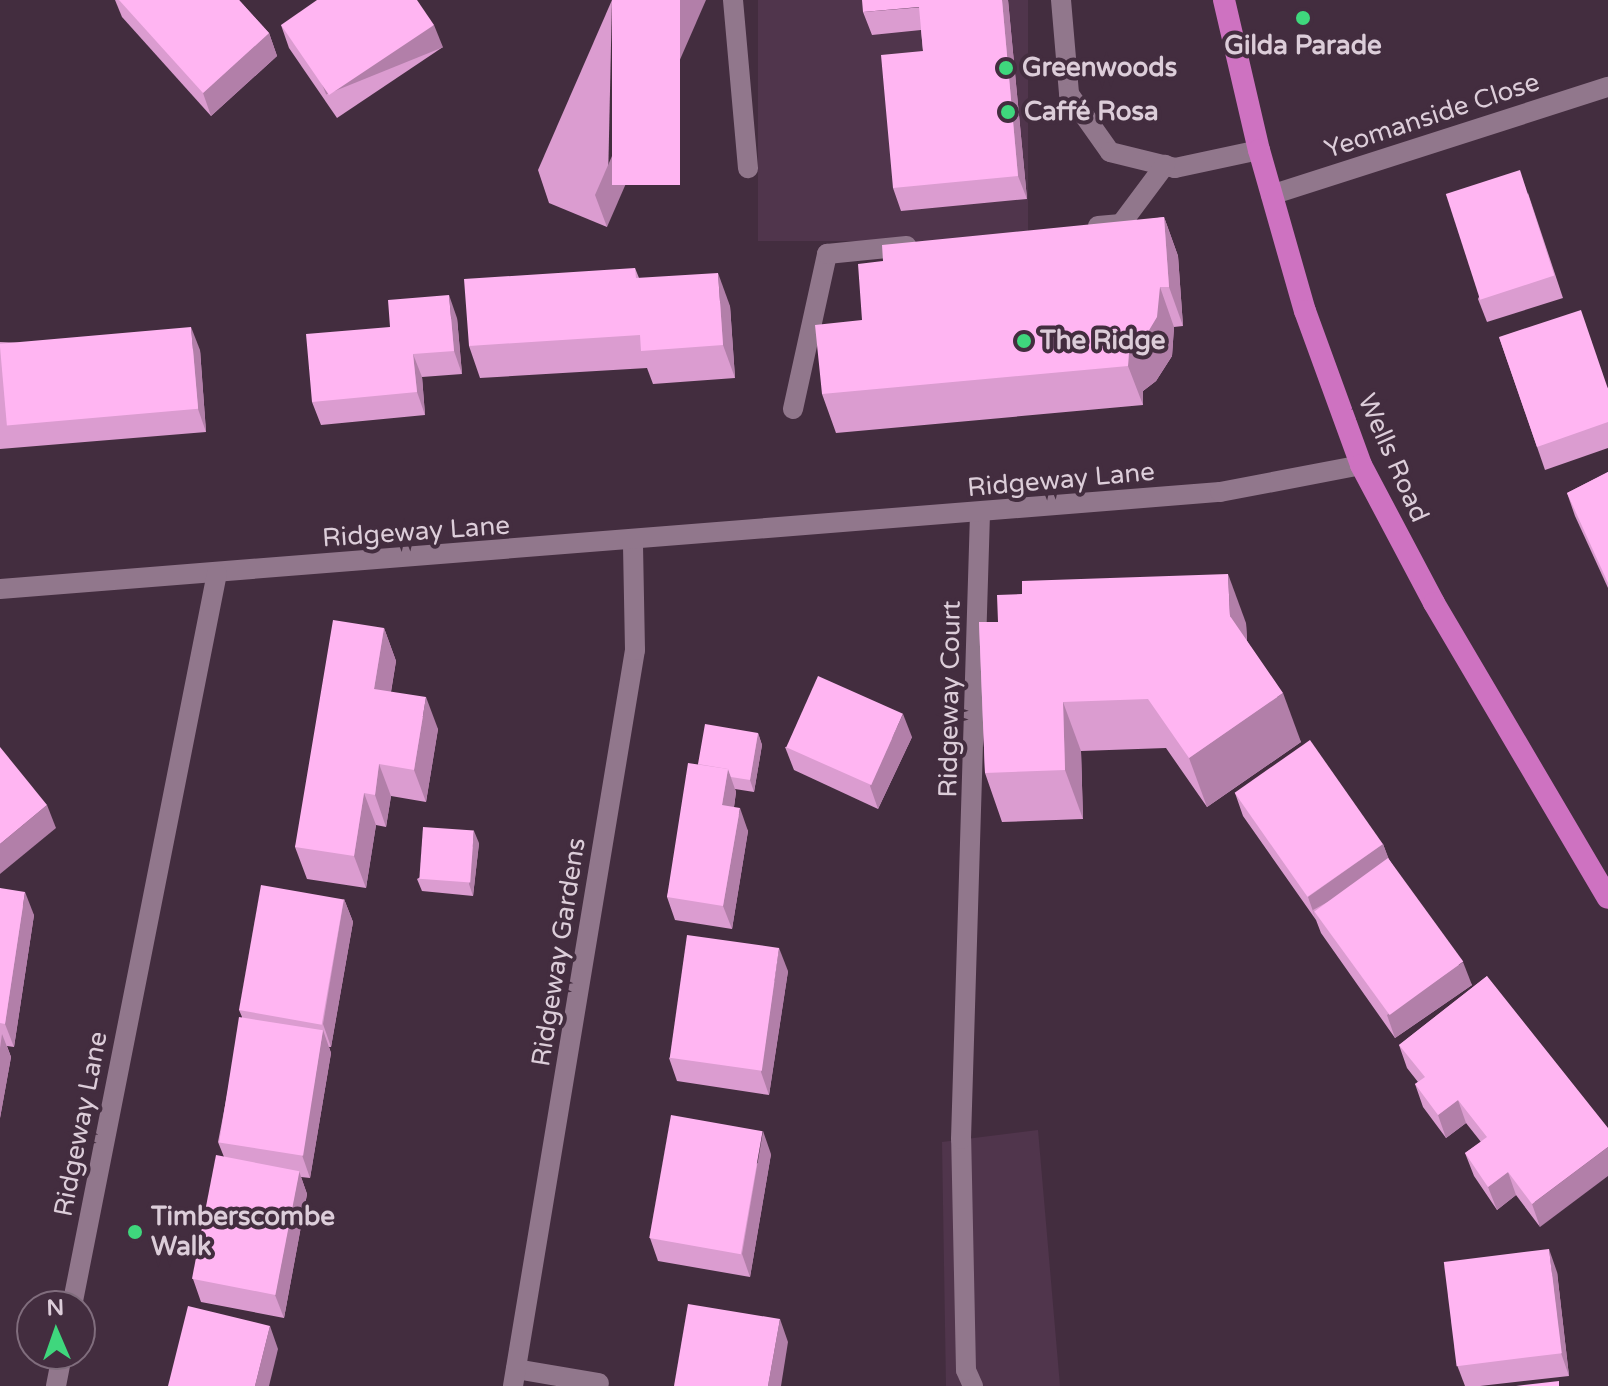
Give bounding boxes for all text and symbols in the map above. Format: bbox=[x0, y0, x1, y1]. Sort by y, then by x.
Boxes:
marker: Gilda Parade bbox=[1294, 9, 1312, 27]
place label: Gilda Parade bbox=[1224, 30, 1382, 62]
place label: Greenwoods bbox=[1022, 52, 1177, 84]
marker: Greenwoods bbox=[997, 59, 1015, 77]
street label: Yeomanside Close bbox=[1321, 67, 1543, 165]
place label: Caffé Rosa bbox=[1024, 96, 1159, 128]
marker: Caffé Rosa bbox=[999, 103, 1017, 121]
place label: The Ridge bbox=[1040, 325, 1166, 357]
marker: The Ridge bbox=[1015, 332, 1033, 350]
street label: Wells Road bbox=[1351, 389, 1435, 527]
street label: Ridgeway Lane bbox=[966, 456, 1156, 504]
street label: Ridgeway Lane bbox=[321, 510, 511, 554]
street label: Ridgeway Court bbox=[933, 600, 967, 798]
street label: Ridgeway Gardens bbox=[526, 835, 592, 1069]
street label: Ridgeway Lane bbox=[48, 1029, 114, 1219]
place label: Timberscombe Walk bbox=[151, 1201, 335, 1262]
marker: Timberscombe Walk bbox=[126, 1223, 144, 1241]
north arrow bbox=[16, 1290, 96, 1370]
text: N bbox=[46, 1295, 65, 1321]

